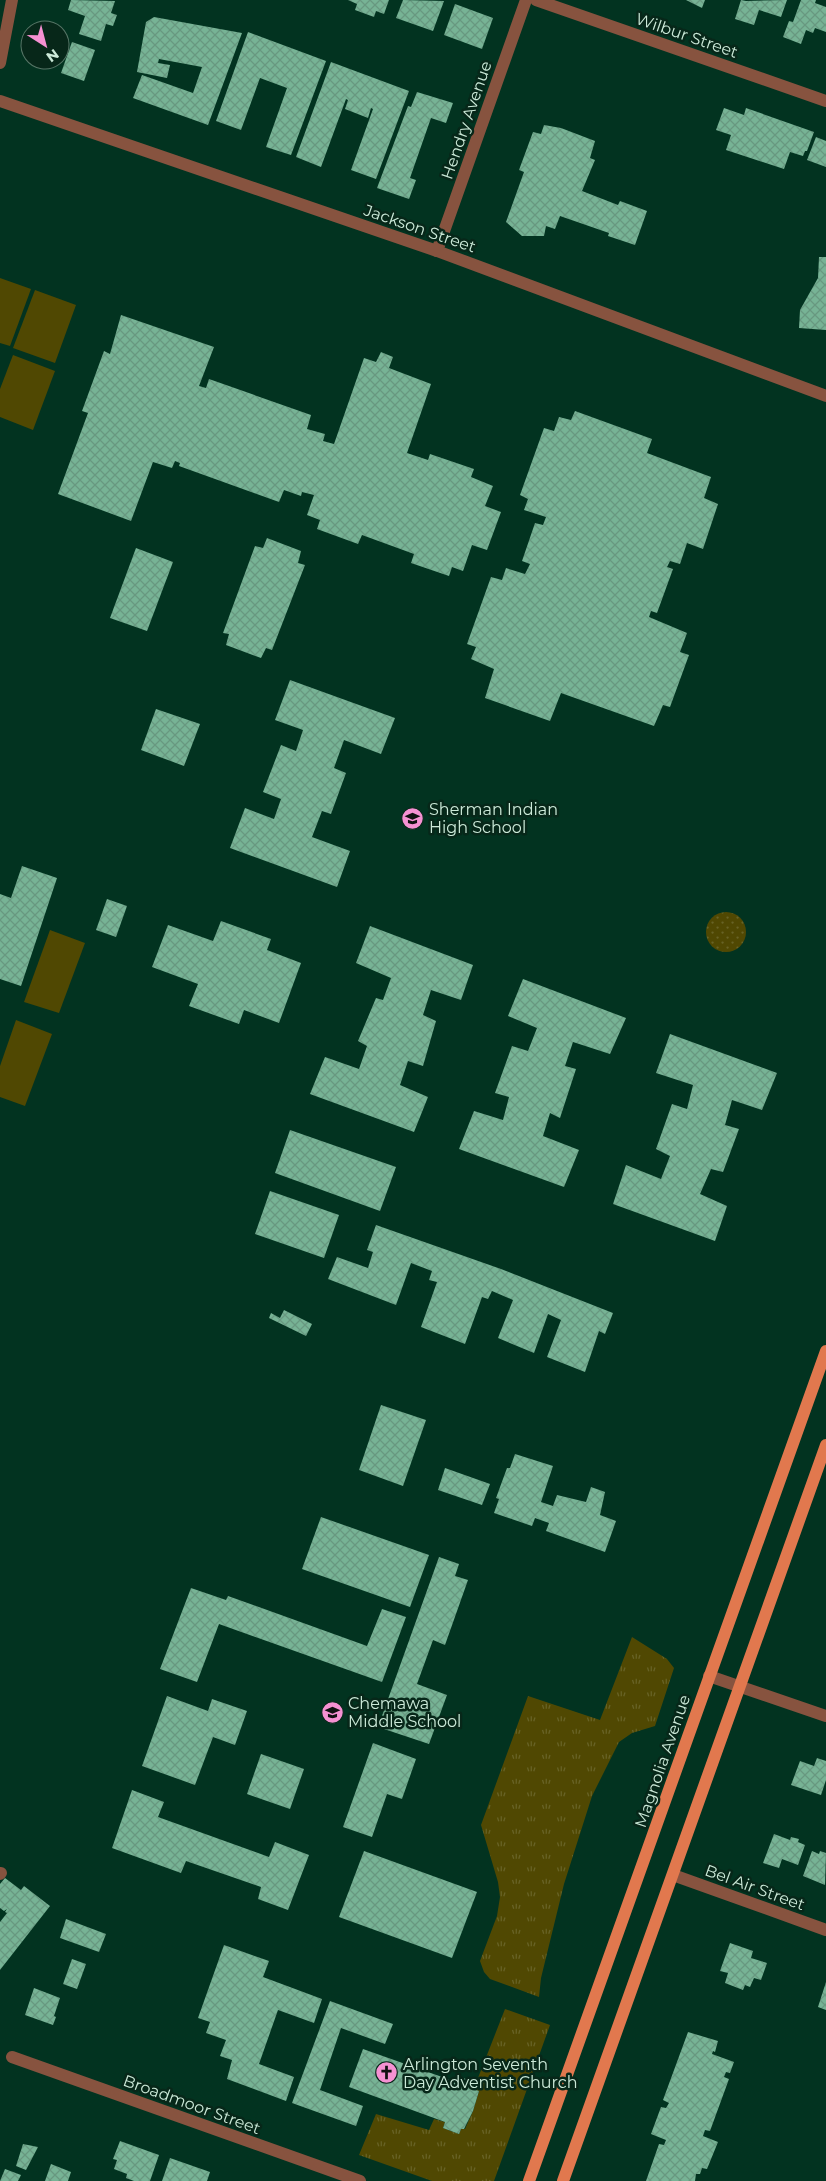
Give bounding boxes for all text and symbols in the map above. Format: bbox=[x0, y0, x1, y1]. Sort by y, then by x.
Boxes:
street label: Wilbur Street bbox=[633, 9, 741, 62]
north arrow bbox=[20, 20, 70, 70]
text: N bbox=[43, 45, 63, 66]
street label: Hendry Avenue bbox=[437, 58, 496, 182]
street label: Jackson Street bbox=[361, 200, 479, 257]
place label: Sherman Indian High School bbox=[429, 800, 558, 837]
school or university icon: Sherman Indian High School bbox=[401, 806, 425, 830]
street label: Magnolia Avenue bbox=[631, 1692, 694, 1830]
place label: Chemawa Middle School bbox=[348, 1694, 461, 1731]
school or university icon: Chemawa Middle School bbox=[320, 1700, 344, 1724]
street label: Bel Air Street bbox=[702, 1861, 808, 1915]
place label: Arlington Seventh Day Adventist Church bbox=[403, 2055, 577, 2092]
church icon: Arlington Seventh Day Adventist Church bbox=[375, 2061, 399, 2085]
street label: Broadmoor Street bbox=[121, 2071, 263, 2138]

